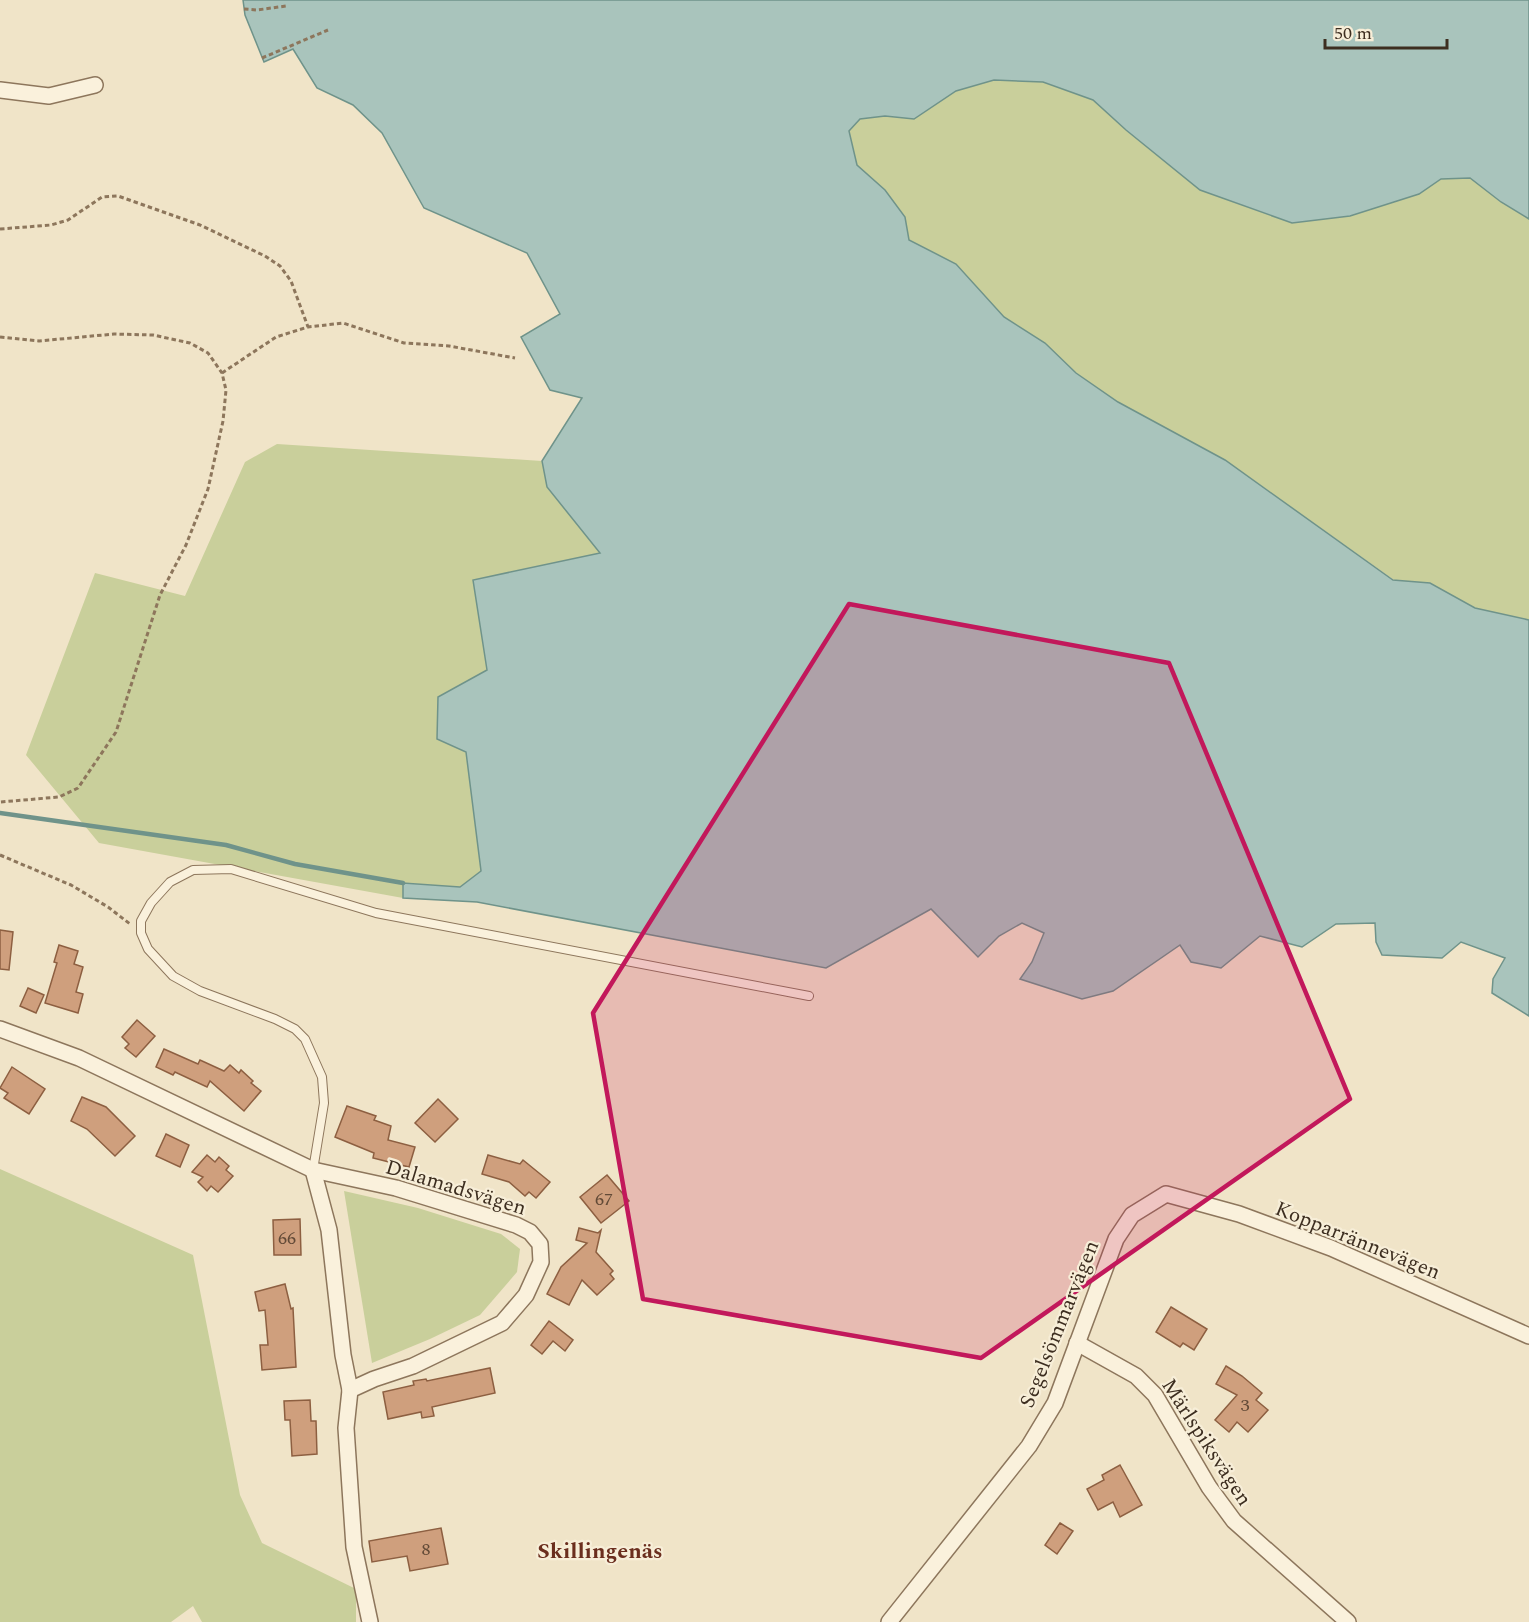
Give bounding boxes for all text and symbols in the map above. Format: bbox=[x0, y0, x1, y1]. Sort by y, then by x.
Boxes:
scale bar bbox=[1325, 12, 1446, 50]
text: 50 m bbox=[1334, 20, 1372, 47]
street label: Dalamadsvägen bbox=[381, 1151, 530, 1225]
house number: 67 bbox=[595, 1186, 613, 1213]
street label: Kopparrännevägen bbox=[1270, 1193, 1445, 1289]
house number: 66 bbox=[278, 1225, 296, 1252]
street label: Segelsömmarvägen bbox=[1012, 1236, 1108, 1413]
street label: Märlspiksvägen bbox=[1153, 1372, 1260, 1513]
house number: 3 bbox=[1241, 1392, 1250, 1419]
district label: Skillingenäs bbox=[537, 1535, 663, 1568]
house number: 8 bbox=[422, 1536, 431, 1563]

